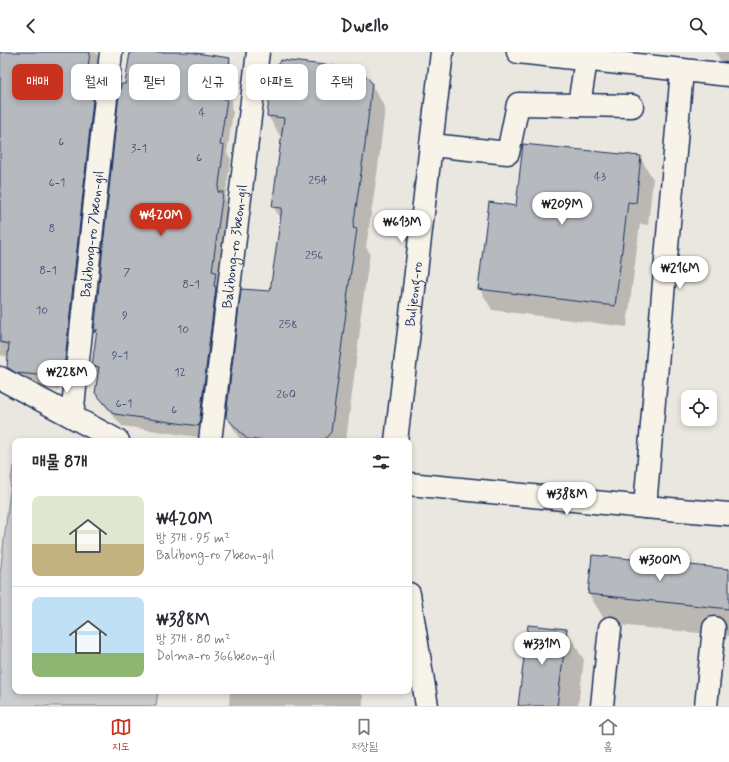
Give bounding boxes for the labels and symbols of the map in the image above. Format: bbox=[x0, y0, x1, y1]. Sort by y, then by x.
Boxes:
house number: 4 bbox=[199, 105, 206, 121]
house number: 6 bbox=[58, 134, 64, 150]
house number: 3-1 bbox=[131, 141, 147, 157]
house number: 6 bbox=[196, 150, 202, 166]
house number: 43 bbox=[594, 169, 606, 185]
street label: Balibong-ro 7beon-gil bbox=[77, 170, 108, 298]
house number: 254 bbox=[308, 173, 328, 189]
house number: 6-1 bbox=[49, 175, 65, 191]
street label: Balibong-ro 3beon-gil bbox=[218, 183, 252, 310]
pin: ₩209M bbox=[534, 192, 590, 226]
pin: ₩420M bbox=[133, 203, 189, 237]
pin: ₩613M bbox=[374, 210, 430, 244]
house number: 8 bbox=[49, 221, 55, 237]
house number: 256 bbox=[305, 248, 323, 264]
pin: ₩216M bbox=[652, 256, 708, 290]
street label: Buljeong-ro bbox=[402, 261, 427, 328]
house number: 8-1 bbox=[39, 263, 57, 279]
house number: 7 bbox=[123, 265, 131, 281]
house number: 8-1 bbox=[182, 277, 200, 293]
house number: 10 bbox=[36, 303, 48, 319]
house number: 9 bbox=[122, 308, 128, 324]
house number: 258 bbox=[279, 317, 297, 333]
house number: 10 bbox=[177, 322, 189, 338]
house number: 9-1 bbox=[112, 348, 128, 364]
pin: ₩228M bbox=[39, 360, 95, 394]
house number: 12 bbox=[174, 365, 186, 381]
house number: 260 bbox=[276, 387, 296, 403]
house number: 6-1 bbox=[116, 396, 132, 412]
house number: 6 bbox=[171, 402, 177, 418]
pin: ₩388M bbox=[539, 482, 595, 516]
pin: ₩300M bbox=[632, 548, 688, 582]
pin: ₩331M bbox=[514, 632, 570, 666]

